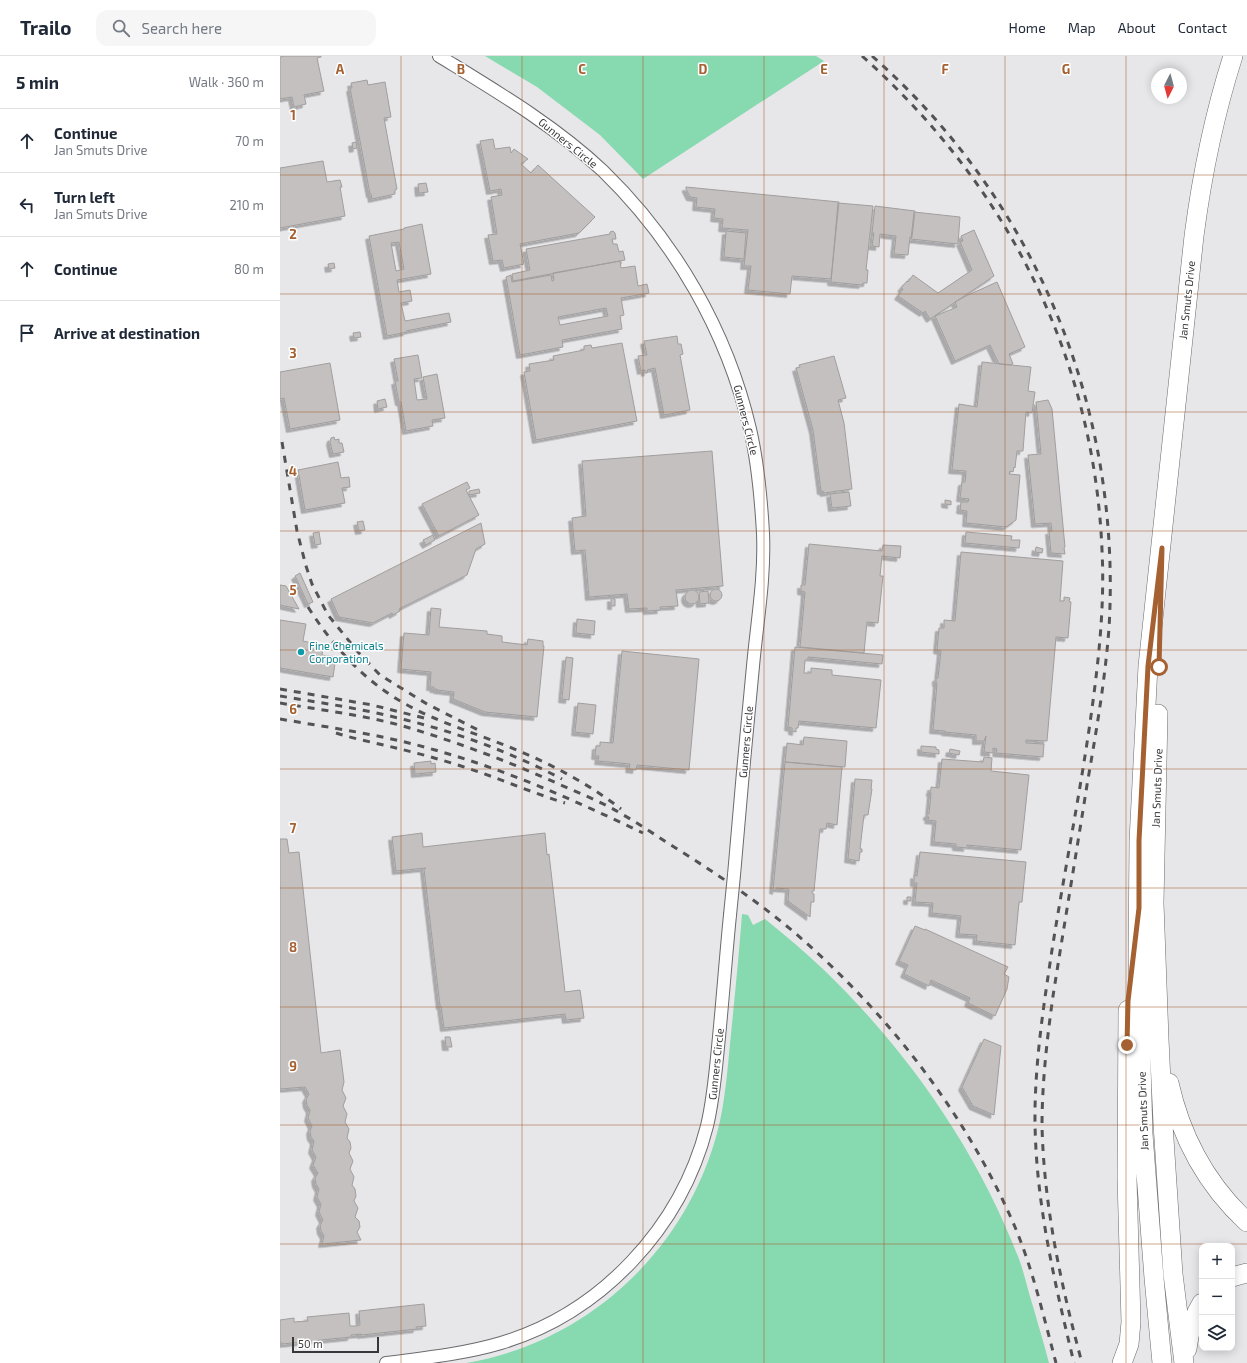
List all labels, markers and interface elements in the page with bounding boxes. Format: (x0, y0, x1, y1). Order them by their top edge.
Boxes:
search box (96, 10, 376, 46)
text: Trailo (20, 16, 72, 39)
icon: search (110, 17, 132, 39)
text: Search here (142, 19, 222, 37)
text: Home (1009, 19, 1046, 36)
text: Map (1068, 19, 1096, 36)
text: About (1118, 19, 1156, 36)
text: Contact (1178, 19, 1227, 36)
text: A (336, 61, 345, 77)
text: B (457, 61, 465, 77)
text: C (578, 61, 586, 77)
text: D (699, 61, 708, 77)
text: E (820, 61, 828, 77)
text: F (941, 61, 949, 77)
text: G (1062, 61, 1070, 77)
north arrow (1151, 68, 1187, 104)
text: 5 min (16, 72, 59, 92)
text: Walk · 360 m (189, 74, 264, 90)
text: 1 (290, 107, 296, 123)
street label: Gunners Circle (536, 115, 601, 170)
text: Continue (54, 124, 117, 142)
icon: ahead (16, 130, 38, 152)
text: 70 m (235, 133, 264, 149)
text: Jan Smuts Drive (54, 142, 147, 158)
text: Turn left (54, 188, 115, 206)
icon: left (16, 194, 38, 216)
text: 210 m (229, 197, 264, 213)
text: Jan Smuts Drive (54, 206, 147, 222)
text: 2 (289, 226, 297, 242)
icon: ahead (16, 258, 38, 280)
text: Continue (54, 260, 117, 278)
street label: Jan Smuts Drive (1176, 260, 1197, 340)
text: 80 m (234, 261, 264, 277)
icon: arrive (16, 322, 38, 344)
text: Arrive at destination (54, 324, 200, 342)
text: 3 (289, 345, 297, 361)
street label: Gunners Circle (731, 383, 762, 457)
text: 4 (289, 463, 297, 479)
text: 5 (289, 582, 297, 598)
place label: Fine Chemicals Corporation (309, 639, 384, 665)
marker: Fine Chemicals Corporation (296, 647, 306, 657)
route start (1150, 658, 1168, 676)
text: 6 (289, 701, 297, 717)
street label: Gunners Circle (736, 705, 755, 778)
street label: Jan Smuts Drive (1149, 748, 1164, 828)
text: 7 (290, 820, 297, 836)
text: 8 (289, 939, 297, 955)
street label: Gunners Circle (705, 1027, 726, 1100)
route end (1118, 1036, 1136, 1054)
text: 9 (289, 1058, 297, 1074)
street label: Jan Smuts Drive (1135, 1071, 1150, 1151)
map controls (1199, 1243, 1235, 1351)
button: + (1199, 1243, 1235, 1279)
button: − (1199, 1279, 1235, 1315)
button: layers (1199, 1315, 1235, 1351)
scale bar (292, 1335, 379, 1354)
text: 50 m (298, 1337, 323, 1350)

